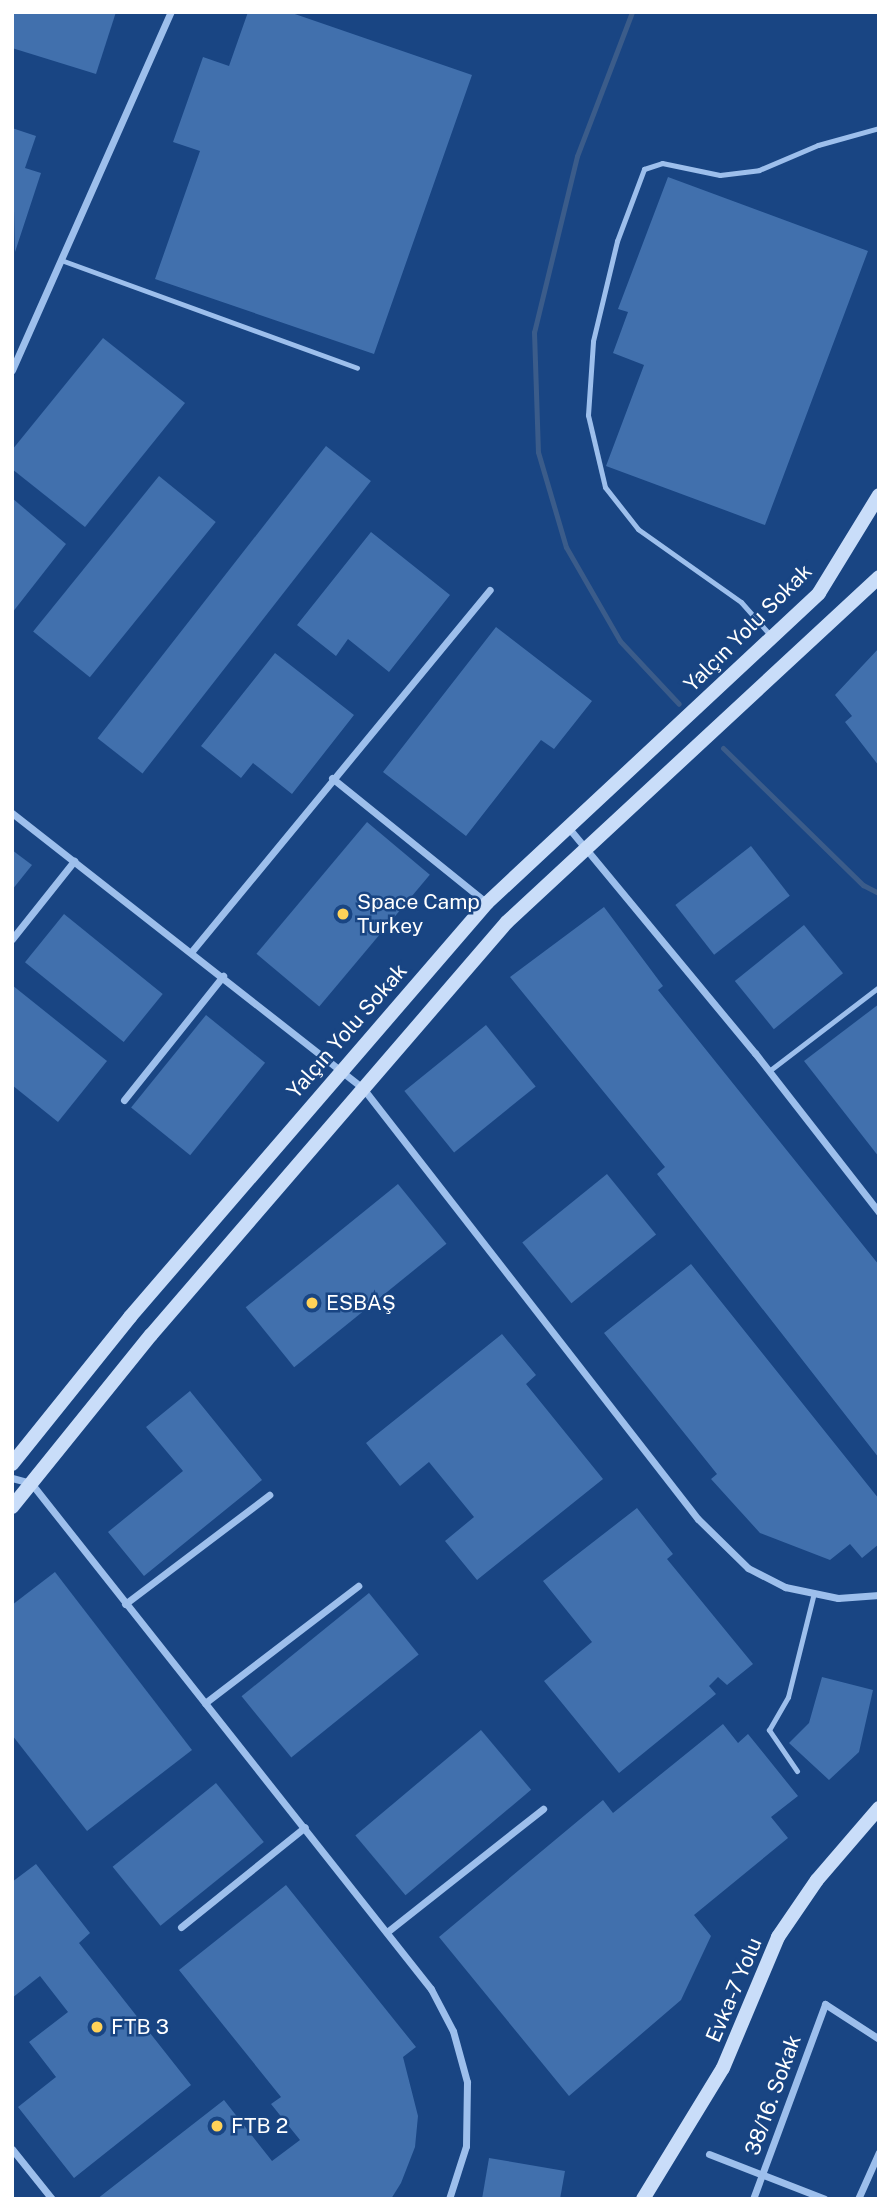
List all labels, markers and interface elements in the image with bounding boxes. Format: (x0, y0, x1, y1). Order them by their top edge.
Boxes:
street label: Yalçın Yolu Sokak (679, 559, 817, 697)
place label: Space Camp Turkey (357, 889, 480, 939)
marker: Space Camp Turkey (335, 906, 351, 922)
street label: Yalçın Yolu Sokak (282, 959, 412, 1103)
place label: ESBAŞ (326, 1290, 396, 1316)
marker: ESBAŞ (304, 1295, 320, 1311)
street label: Evka-7 Yolu (701, 1934, 767, 2046)
place label: FTB 3 (111, 2014, 169, 2040)
marker: FTB 3 (89, 2019, 105, 2035)
street label: 38/16. Sokak (740, 2031, 806, 2159)
place label: FTB 2 (231, 2113, 288, 2139)
marker: FTB 2 (209, 2118, 225, 2134)

